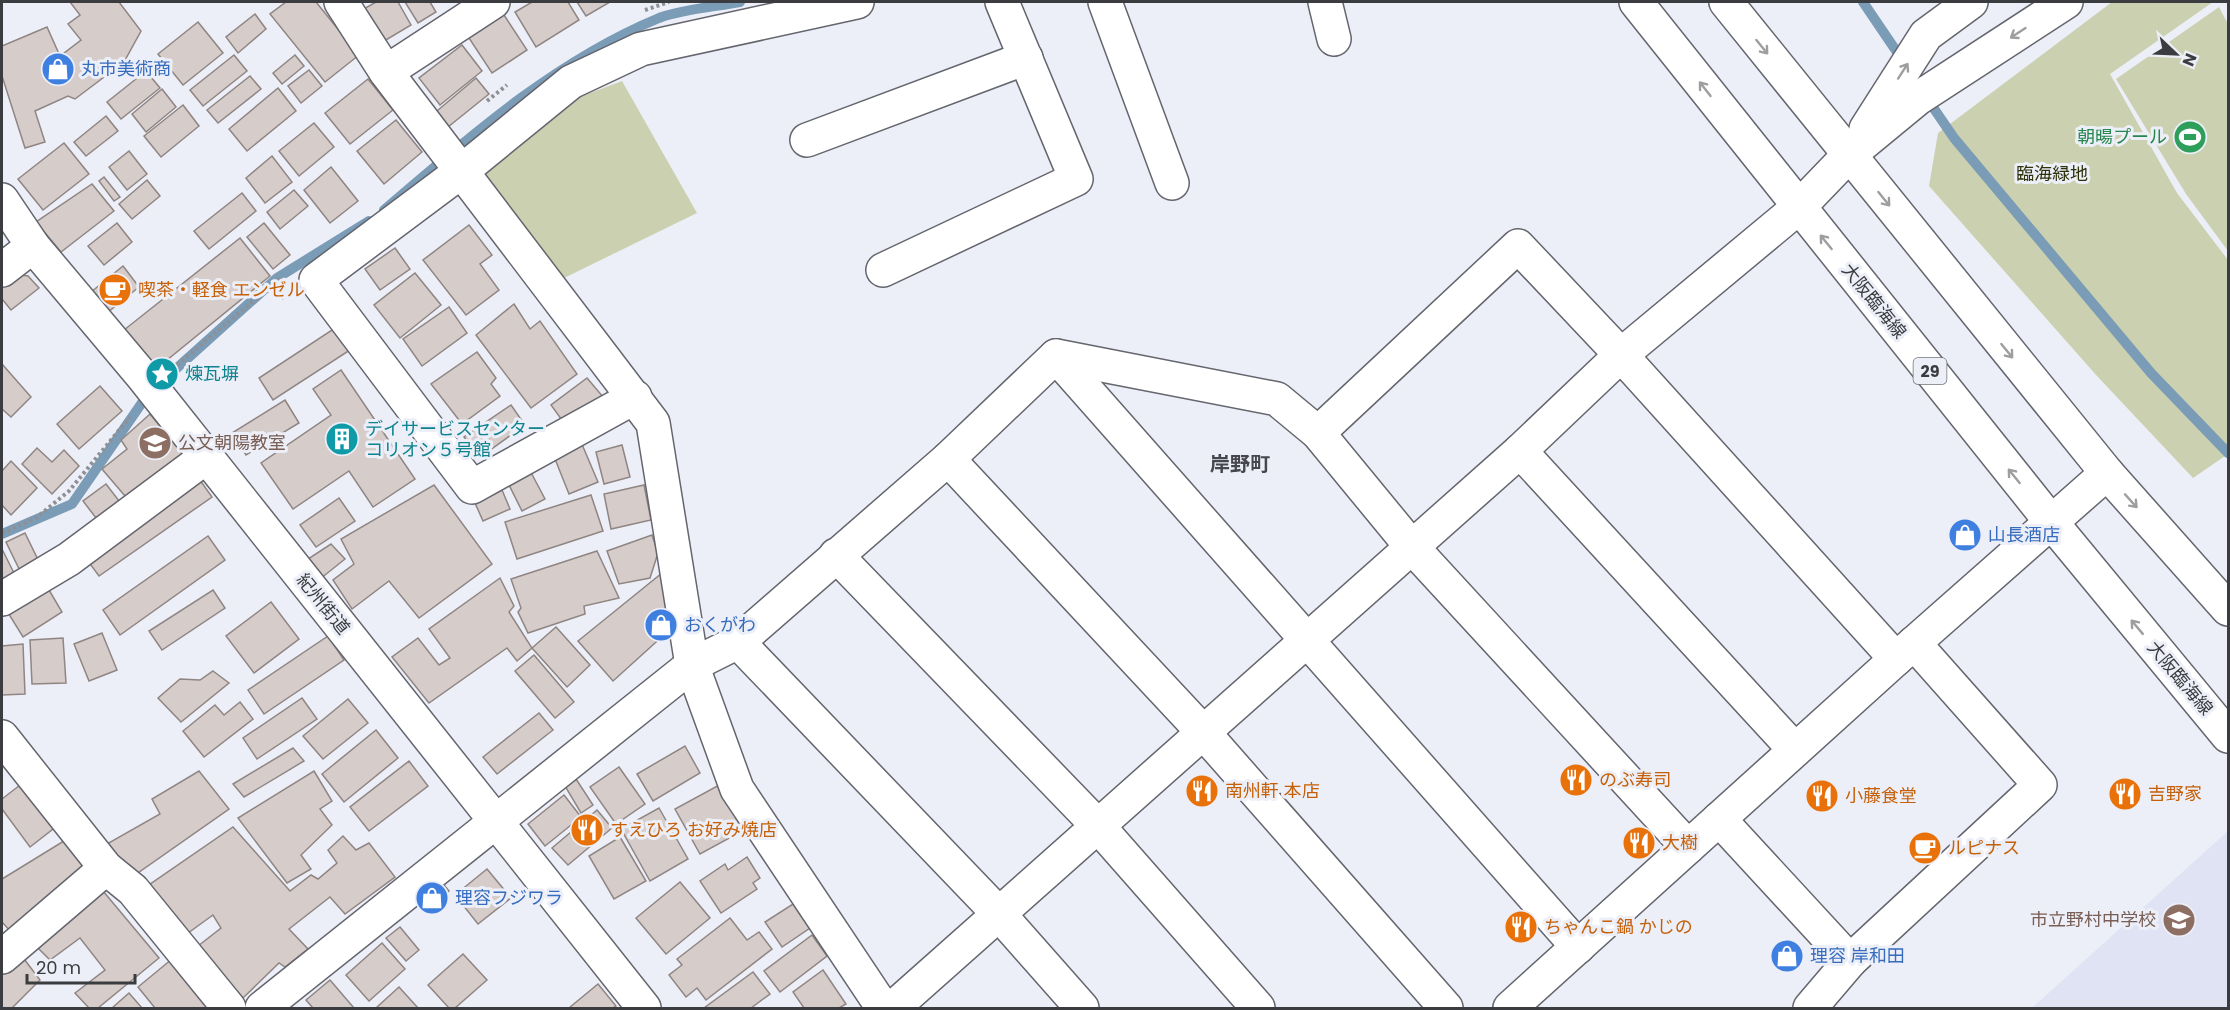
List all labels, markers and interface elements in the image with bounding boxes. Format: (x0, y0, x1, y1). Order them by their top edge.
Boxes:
north arrow (2146, 24, 2206, 84)
one-way arrow (2009, 27, 2026, 40)
one-way arrow (1756, 39, 1769, 55)
text: N (2176, 50, 2202, 70)
shop icon: 丸市美術商 (40, 51, 76, 87)
place label: 丸市美術商 (81, 56, 171, 81)
one-way arrow (1898, 63, 1910, 80)
one-way arrow (1699, 81, 1712, 97)
sports icon: 朝暘プール (2172, 119, 2208, 155)
place label: 朝暘プール (2077, 124, 2167, 149)
park label: 臨海緑地 (2016, 161, 2088, 186)
one-way arrow (1878, 191, 1891, 207)
one-way arrow (1820, 234, 1833, 250)
street label: 大阪臨海線 (1836, 258, 1912, 344)
cafe icon: 喫茶・軽食 エンゼル (97, 272, 133, 308)
place label: 喫茶・軽食 エンゼル (138, 277, 305, 302)
one-way arrow (2001, 342, 2014, 358)
place icon: 煉瓦塀 (144, 356, 180, 392)
road number: 29 (1914, 358, 1946, 384)
place label: 煉瓦塀 (185, 361, 239, 386)
place label: デイサービスセンター コリオン５号館 (365, 416, 545, 462)
building icon: デイサービスセンター コリオン５号館 (324, 421, 360, 457)
school or university icon: 公文朝陽教室 (137, 425, 173, 461)
place label: 公文朝陽教室 (178, 430, 286, 455)
district label: 岸野町 (1210, 450, 1270, 478)
one-way arrow (2007, 468, 2020, 484)
one-way arrow (2124, 493, 2138, 508)
shop icon: 山長酒店 (1947, 517, 1983, 553)
place label: 山長酒店 (1988, 522, 2060, 547)
street label: 紀州街道 (291, 568, 356, 640)
shop icon: おくがわ (643, 607, 679, 643)
place label: おくがわ (684, 612, 756, 637)
one-way arrow (2131, 619, 2144, 635)
street label: 大阪臨海線 (2142, 635, 2219, 720)
restaurant icon: のぶ寿司 (1558, 762, 1594, 798)
place label: のぶ寿司 (1599, 767, 1671, 792)
restaurant icon: 南州軒 本店 (1184, 773, 1220, 809)
restaurant icon: 吉野家 (2107, 776, 2143, 812)
place label: 南州軒 本店 (1225, 778, 1320, 803)
restaurant icon: 小藤食堂 (1804, 778, 1840, 814)
place label: 吉野家 (2148, 781, 2202, 806)
place label: 小藤食堂 (1845, 783, 1917, 808)
restaurant icon: すえひろ お好み焼店 (569, 812, 605, 848)
place label: すえひろ お好み焼店 (610, 817, 777, 842)
restaurant icon: 大樹 (1621, 825, 1657, 861)
place label: 大樹 (1662, 830, 1698, 855)
cafe icon: ルピナス (1907, 830, 1943, 866)
place label: ルピナス (1948, 835, 2020, 860)
shop icon: 理容フジワラ (414, 880, 450, 916)
place label: 理容フジワラ (455, 885, 563, 910)
school or university icon: 市立野村中学校 (2161, 902, 2197, 938)
place label: 市立野村中学校 (2030, 907, 2156, 932)
restaurant icon: ちゃんこ鍋 かじの (1503, 909, 1539, 945)
place label: ちゃんこ鍋 かじの (1544, 914, 1693, 939)
shop icon: 理容 岸和田 (1769, 938, 1805, 974)
place label: 理容 岸和田 (1810, 943, 1905, 968)
scale bar (27, 947, 135, 985)
text: 20 m (36, 955, 81, 980)

